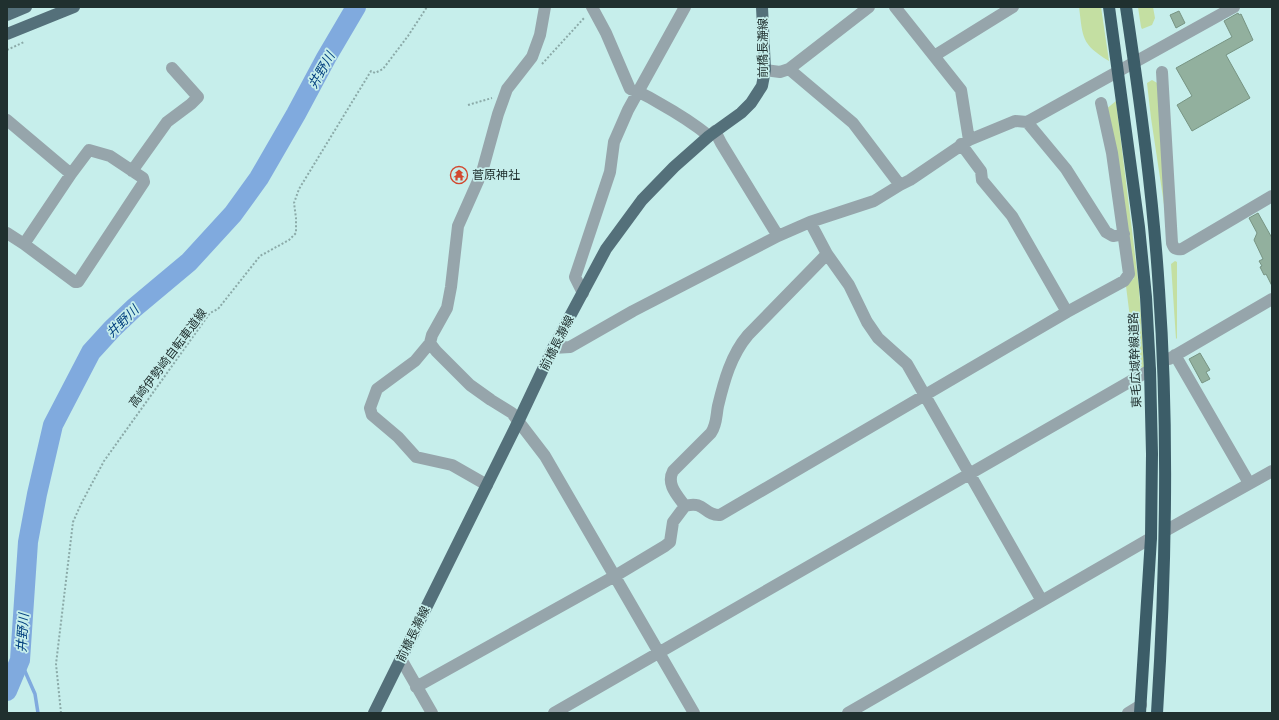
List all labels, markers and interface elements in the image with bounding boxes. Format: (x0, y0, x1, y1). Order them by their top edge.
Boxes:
street label: 前橋長瀞線 (756, 18, 770, 78)
water label: 井野川 (305, 48, 339, 91)
temple icon: 菅原神社 (449, 165, 469, 185)
place label: 菅原神社 (472, 168, 520, 182)
water label: 井野川 (103, 301, 143, 340)
street label: 高崎伊勢崎自転車道線 (126, 306, 210, 410)
street label: 東毛広域幹線道路 (1126, 312, 1144, 408)
street label: 前橋長瀞線 (537, 313, 577, 373)
street label: 前橋長瀞線 (394, 604, 432, 664)
water label: 井野川 (14, 611, 31, 653)

